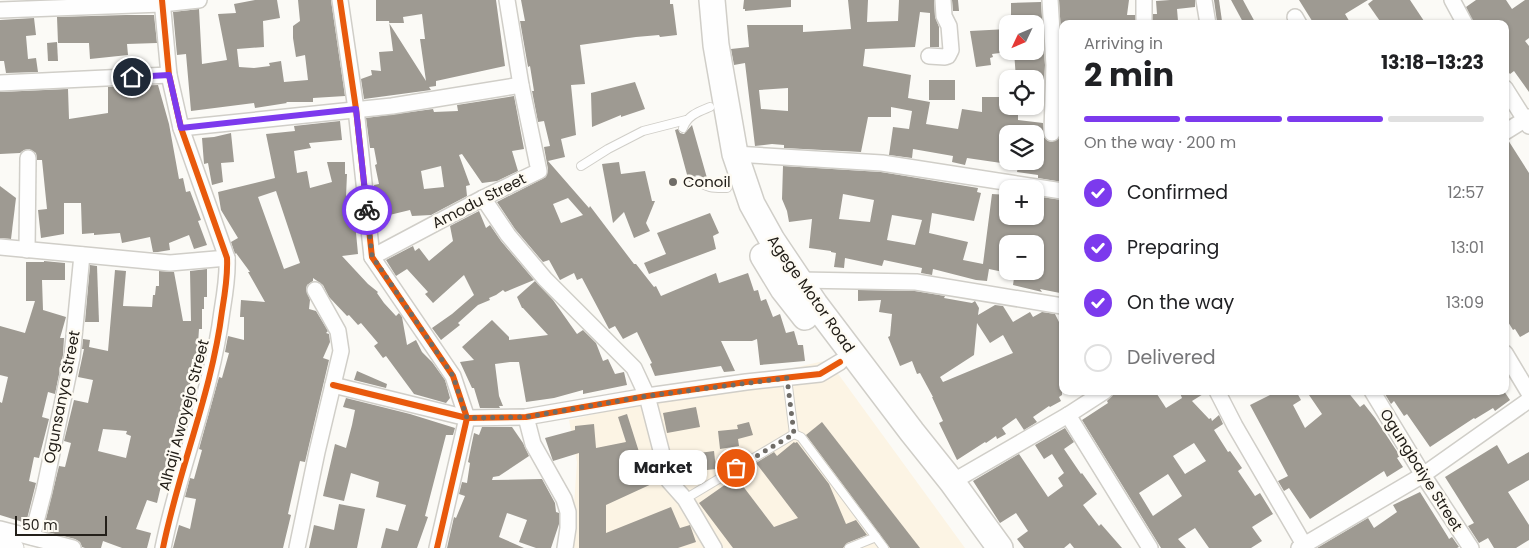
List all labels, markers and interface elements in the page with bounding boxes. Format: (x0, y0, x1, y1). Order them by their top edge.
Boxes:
north arrow (999, 15, 1044, 60)
map controls (999, 15, 1044, 280)
text: Arriving in (1084, 32, 1163, 55)
text: 13:18–13:23 (1381, 49, 1484, 76)
text: 2 min (1084, 52, 1174, 97)
pin (111, 56, 153, 98)
icon: home (118, 63, 146, 91)
button: locate (999, 70, 1044, 115)
button: layers (999, 125, 1044, 170)
text: On the way · 200 m (1084, 131, 1236, 154)
street label: Amodu Street (428, 168, 529, 233)
place label: Conoil (683, 171, 731, 192)
marker: Conoil (667, 176, 679, 188)
icon: check (1084, 179, 1112, 207)
text: Confirmed (1127, 179, 1228, 206)
button: + (999, 180, 1044, 225)
text: 12:57 (1447, 181, 1484, 204)
courier (342, 185, 392, 235)
icon: bike (353, 196, 381, 224)
street label: Agege Motor Road (763, 231, 860, 357)
icon: check (1084, 234, 1112, 262)
text: Preparing (1127, 234, 1219, 261)
button: − (999, 235, 1044, 280)
text: 13:01 (1451, 236, 1484, 259)
icon: check (1084, 289, 1112, 317)
text: On the way (1127, 289, 1234, 316)
text: 13:09 (1446, 291, 1484, 314)
street label: Ogunsanya Street (38, 329, 85, 465)
street label: Alhaji Awoyejo Street (153, 337, 214, 493)
text: Delivered (1127, 344, 1216, 371)
street label: Ogungbaiye Street (1375, 404, 1468, 535)
pin (715, 447, 757, 489)
callout: Market (618, 450, 706, 486)
icon: bag (722, 454, 750, 482)
text: Market (634, 456, 692, 479)
scale bar (15, 513, 108, 536)
text: 50 m (22, 515, 58, 535)

